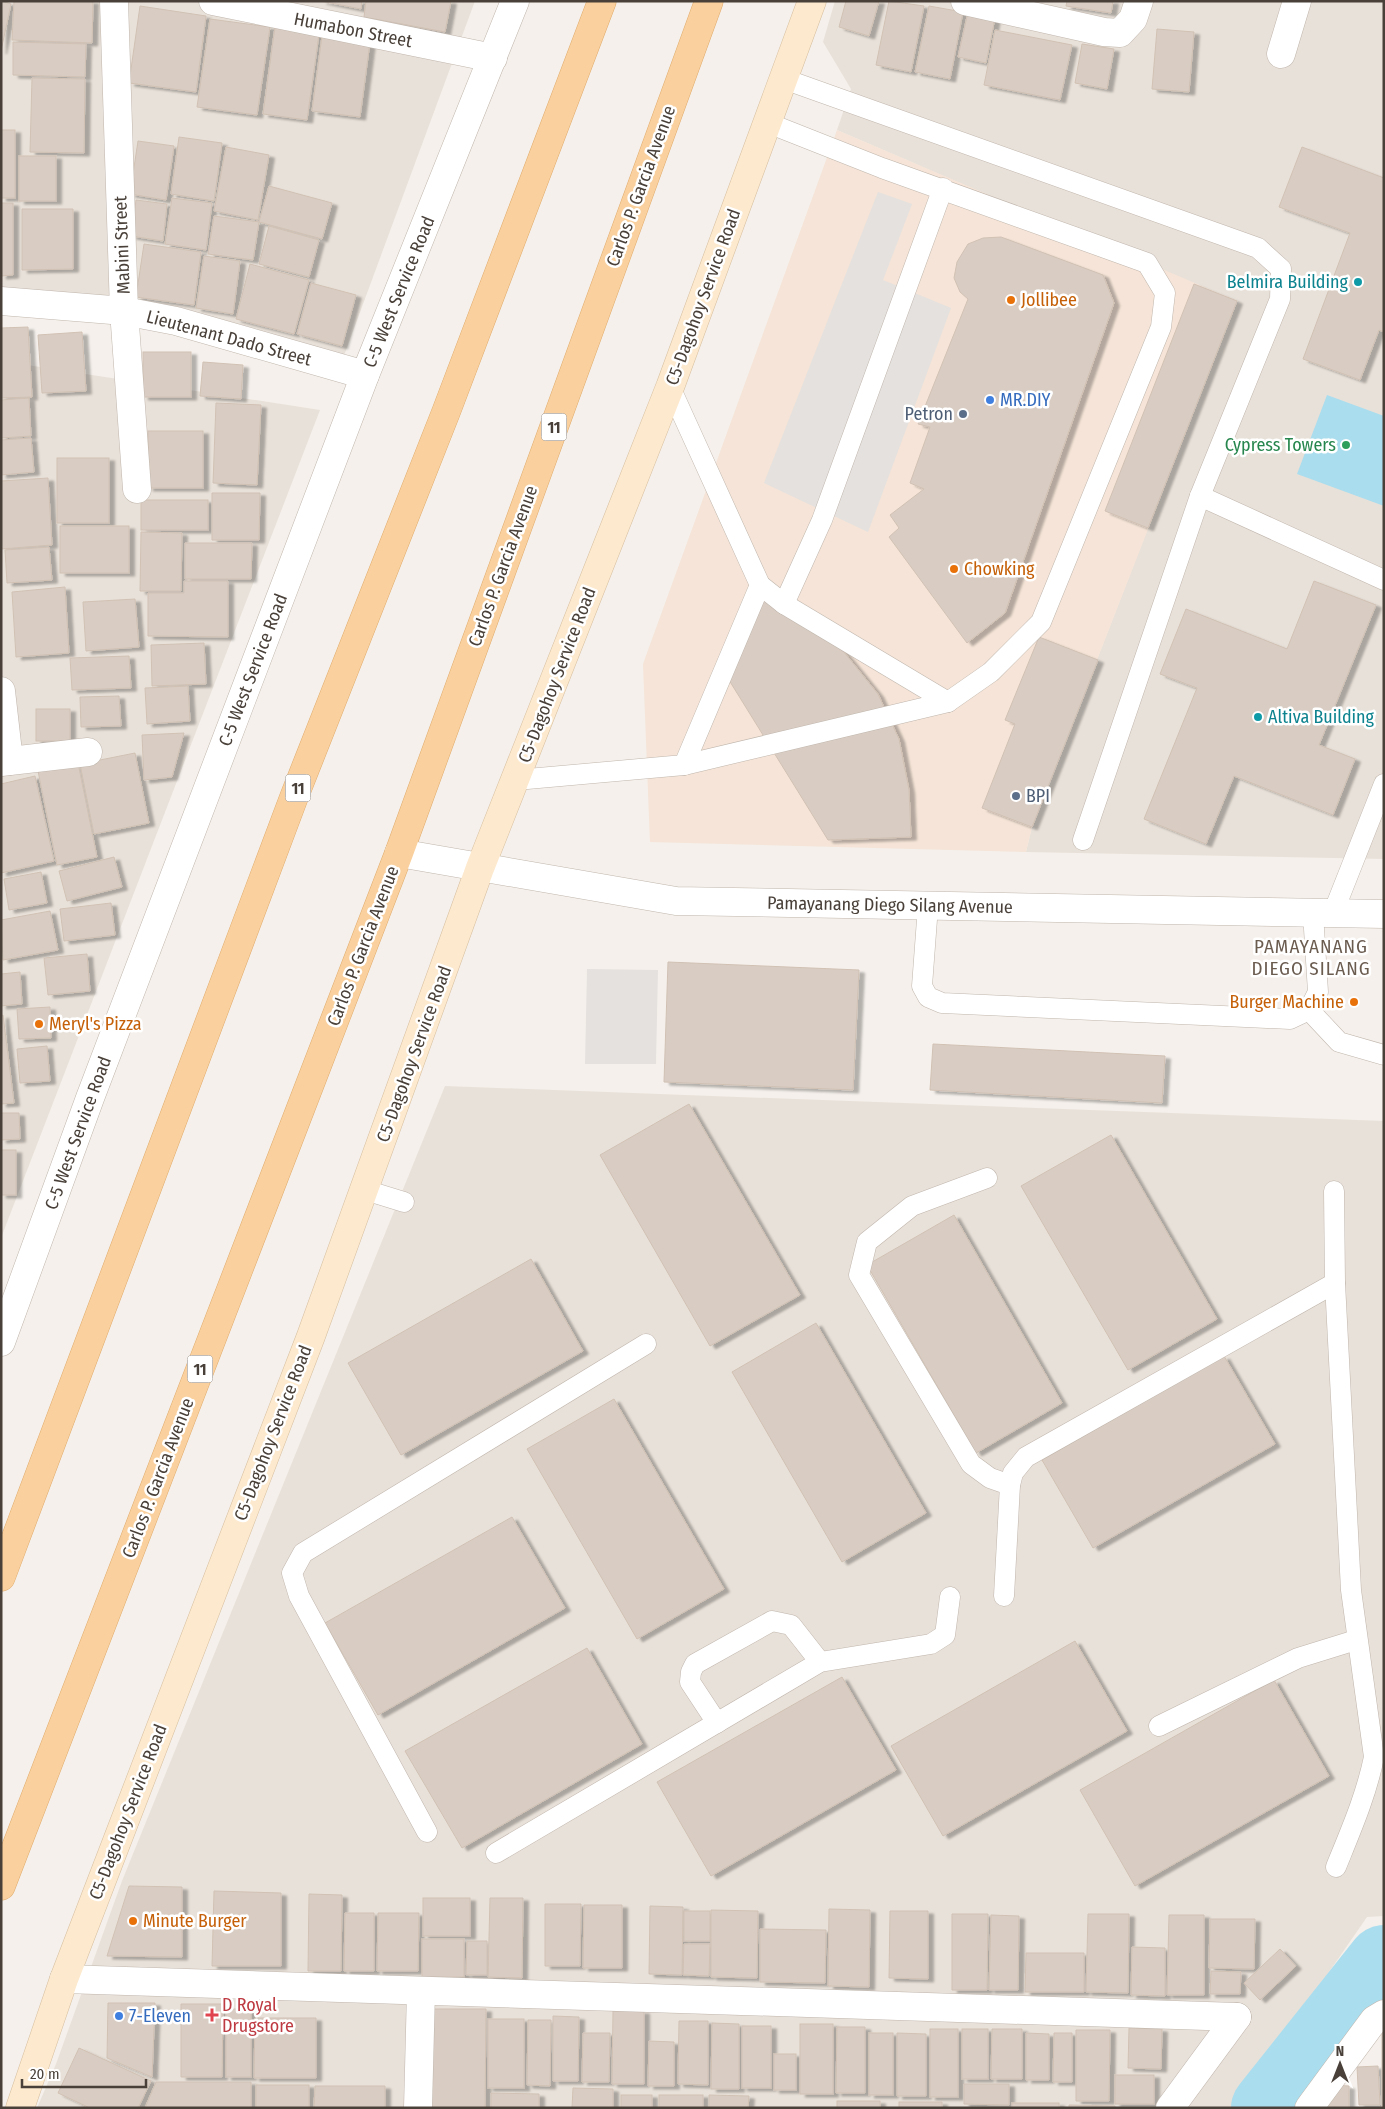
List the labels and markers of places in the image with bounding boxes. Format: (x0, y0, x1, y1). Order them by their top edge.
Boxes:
place label: Belmira Building (1227, 271, 1349, 293)
marker: Belmira Building (1352, 276, 1364, 288)
place label: Jollibee (1021, 289, 1077, 311)
marker: Jollibee (1005, 294, 1017, 306)
place label: MR.DIY (1000, 389, 1051, 411)
marker: MR.DIY (984, 394, 996, 406)
place label: Petron (905, 403, 953, 425)
marker: Petron (957, 408, 969, 420)
place label: Cypress Towers (1225, 434, 1336, 456)
marker: Cypress Towers (1340, 439, 1352, 451)
place label: Chowking (964, 558, 1035, 580)
marker: Chowking (948, 563, 960, 575)
place label: Altiva Building (1268, 706, 1375, 728)
marker: Altiva Building (1252, 711, 1264, 723)
place label: BPI (1026, 785, 1050, 807)
marker: BPI (1010, 790, 1022, 802)
place label: Burger Machine (1229, 991, 1344, 1013)
marker: Burger Machine (1348, 996, 1360, 1008)
place label: Meryl's Pizza (49, 1013, 142, 1035)
marker: Meryl's Pizza (33, 1018, 45, 1030)
place label: Minute Burger (143, 1910, 247, 1932)
marker: Minute Burger (127, 1915, 139, 1927)
place label: D Royal Drugstore (222, 1994, 294, 2037)
place label: 7-Eleven (129, 2005, 191, 2027)
marker: D Royal Drugstore (206, 2009, 218, 2021)
marker: 7-Eleven (113, 2010, 125, 2022)

